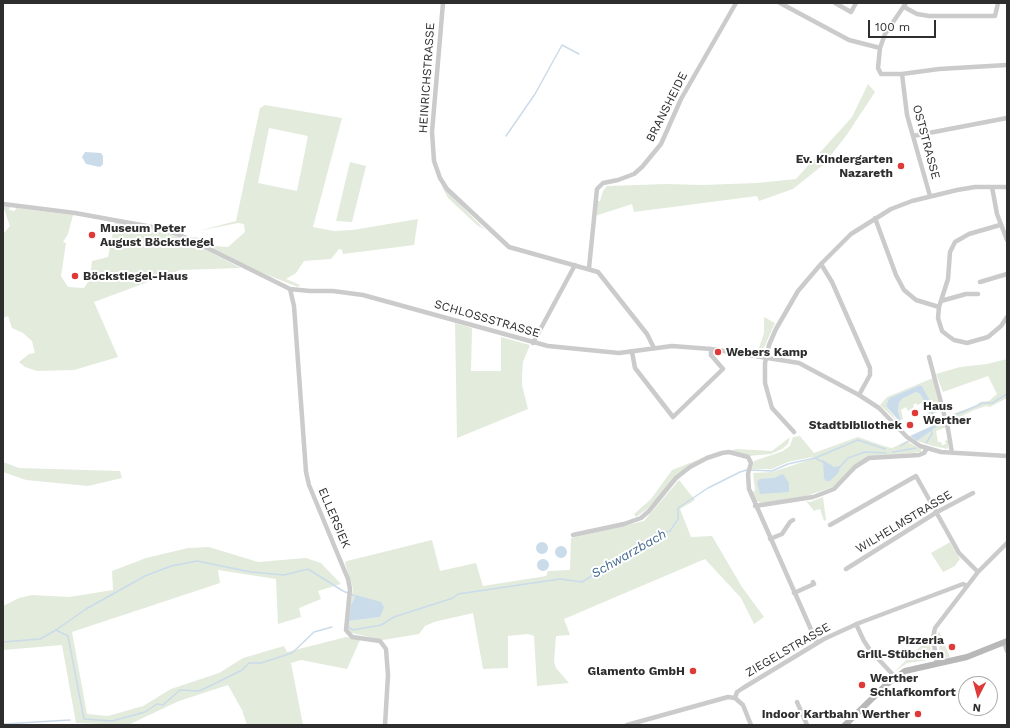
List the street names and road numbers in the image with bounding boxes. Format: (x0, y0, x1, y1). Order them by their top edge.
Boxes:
street label: HEINRICHSTRASSE (416, 22, 438, 134)
street label: BRANSHEIDE (643, 70, 691, 144)
street label: OSTSTRASSE (909, 103, 943, 181)
street label: SCHLOSSSTRASSE (432, 297, 542, 341)
street label: ELLERSIEK (315, 486, 353, 550)
street label: WILHELMSTRASSE (853, 488, 955, 556)
street label: ZIEGELSTRASSE (743, 620, 833, 680)

